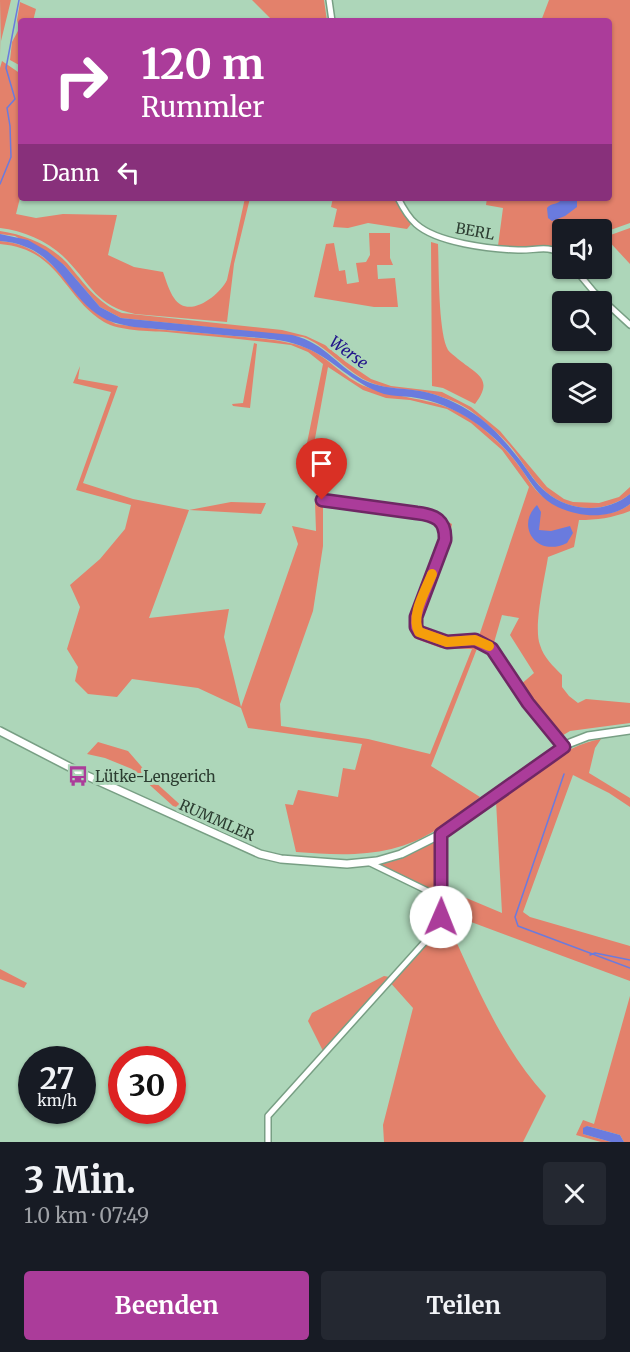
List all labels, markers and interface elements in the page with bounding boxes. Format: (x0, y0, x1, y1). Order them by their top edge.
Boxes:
text: 120 m (141, 38, 264, 90)
icon: right (42, 42, 120, 120)
text: Rummler (141, 90, 264, 124)
icon: left (112, 156, 145, 189)
text: Dann (42, 159, 100, 187)
street label: BERL (454, 218, 497, 244)
map controls (552, 219, 612, 423)
button: sound (552, 219, 612, 279)
button: search (552, 291, 612, 351)
water label: Werse (326, 331, 372, 373)
button: layers (552, 363, 612, 423)
pin (296, 438, 347, 500)
icon: arrive (305, 447, 338, 480)
bus stop icon: Lütke-Lengerich (66, 764, 90, 788)
place label: Lütke-Lengerich (95, 767, 216, 786)
street label: RUMMLER (176, 795, 258, 845)
position arrow (409, 885, 473, 949)
speed limit sign: 30 (108, 1046, 186, 1124)
text: 27 (40, 1059, 74, 1097)
text: km/h (37, 1091, 77, 1110)
text: 3 Min. (24, 1158, 136, 1203)
button: close (543, 1162, 606, 1225)
text: 1.0 km · 07:49 (24, 1203, 149, 1228)
button: Beenden (24, 1271, 309, 1340)
button: Teilen (321, 1271, 606, 1340)

